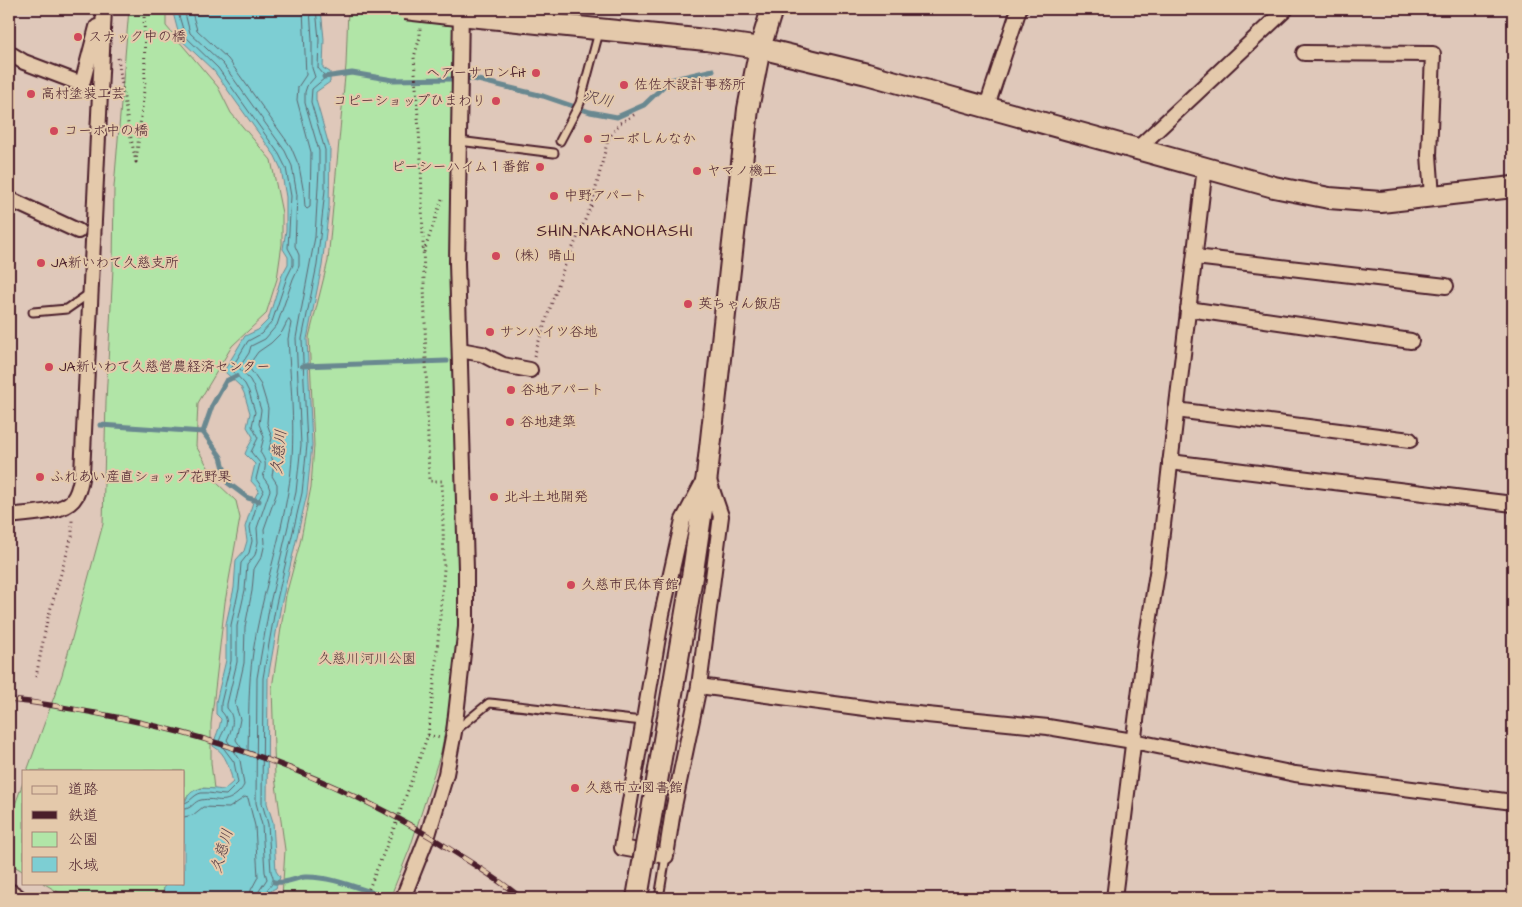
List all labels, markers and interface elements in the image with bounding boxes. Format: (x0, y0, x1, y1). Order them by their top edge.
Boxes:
place label: スナック中の橋 (88, 27, 186, 47)
marker: スナック中の橋 (72, 31, 84, 43)
place label: ヘアーサロンfit (426, 63, 526, 83)
marker: ヘアーサロンfit (530, 67, 542, 79)
place label: 佐佐木設計事務所 (634, 75, 746, 95)
marker: 佐佐木設計事務所 (618, 79, 630, 91)
place label: 高村塗装工芸 (41, 84, 125, 104)
water label: 沢川 (581, 85, 615, 113)
marker: 高村塗装工芸 (25, 88, 37, 100)
place label: コピーショップひまわり (333, 91, 486, 111)
marker: コピーショップひまわり (490, 95, 502, 107)
place label: コーポ中の橋 (64, 121, 148, 141)
marker: コーポ中の橋 (48, 125, 60, 137)
place label: コーポしんなか (598, 129, 696, 149)
marker: コーポしんなか (582, 133, 594, 145)
place label: ピーシーハイム１番館 (391, 157, 530, 177)
marker: ピーシーハイム１番館 (534, 161, 546, 173)
place label: ヤマノ機工 (707, 161, 777, 181)
marker: ヤマノ機工 (691, 165, 703, 177)
place label: 中野アパート (564, 186, 647, 206)
marker: 中野アパート (548, 190, 560, 202)
district label: SHIN-NAKANOHASHI (537, 220, 693, 242)
place label: （株）晴山 (506, 246, 576, 266)
marker: （株）晴山 (490, 250, 502, 262)
place label: JA新いわて久慈支所 (51, 253, 179, 273)
marker: JA新いわて久慈支所 (35, 257, 47, 269)
place label: 英ちゃん飯店 (698, 294, 782, 314)
marker: 英ちゃん飯店 (682, 298, 694, 310)
place label: サンハイツ谷地 (500, 322, 597, 342)
marker: サンハイツ谷地 (484, 326, 496, 338)
place label: JA新いわて久慈営農経済センター (59, 357, 270, 377)
marker: JA新いわて久慈営農経済センター (43, 361, 55, 373)
place label: 谷地アパート (521, 380, 604, 400)
marker: 谷地アパート (505, 384, 517, 396)
place label: 谷地建築 (520, 412, 576, 432)
marker: 谷地建築 (504, 416, 516, 428)
water label: 久慈川 (266, 429, 292, 475)
place label: ふれあい産直ショップ花野果 (50, 467, 231, 487)
marker: ふれあい産直ショップ花野果 (34, 471, 46, 483)
place label: 北斗土地開発 (504, 487, 588, 507)
marker: 北斗土地開発 (488, 491, 500, 503)
place label: 久慈市民体育館 (581, 575, 679, 595)
marker: 久慈市民体育館 (565, 579, 577, 591)
park label: 久慈川河川公園 (318, 649, 416, 669)
legend (22, 770, 185, 884)
place label: 久慈市立図書館 (585, 778, 683, 798)
text: 道路 (68, 779, 98, 800)
marker: 久慈市立図書館 (569, 782, 581, 794)
text: 鉄道 (68, 805, 98, 826)
water label: 久慈川 (206, 826, 238, 876)
text: 公園 (68, 829, 98, 850)
text: 水域 (68, 855, 98, 876)

